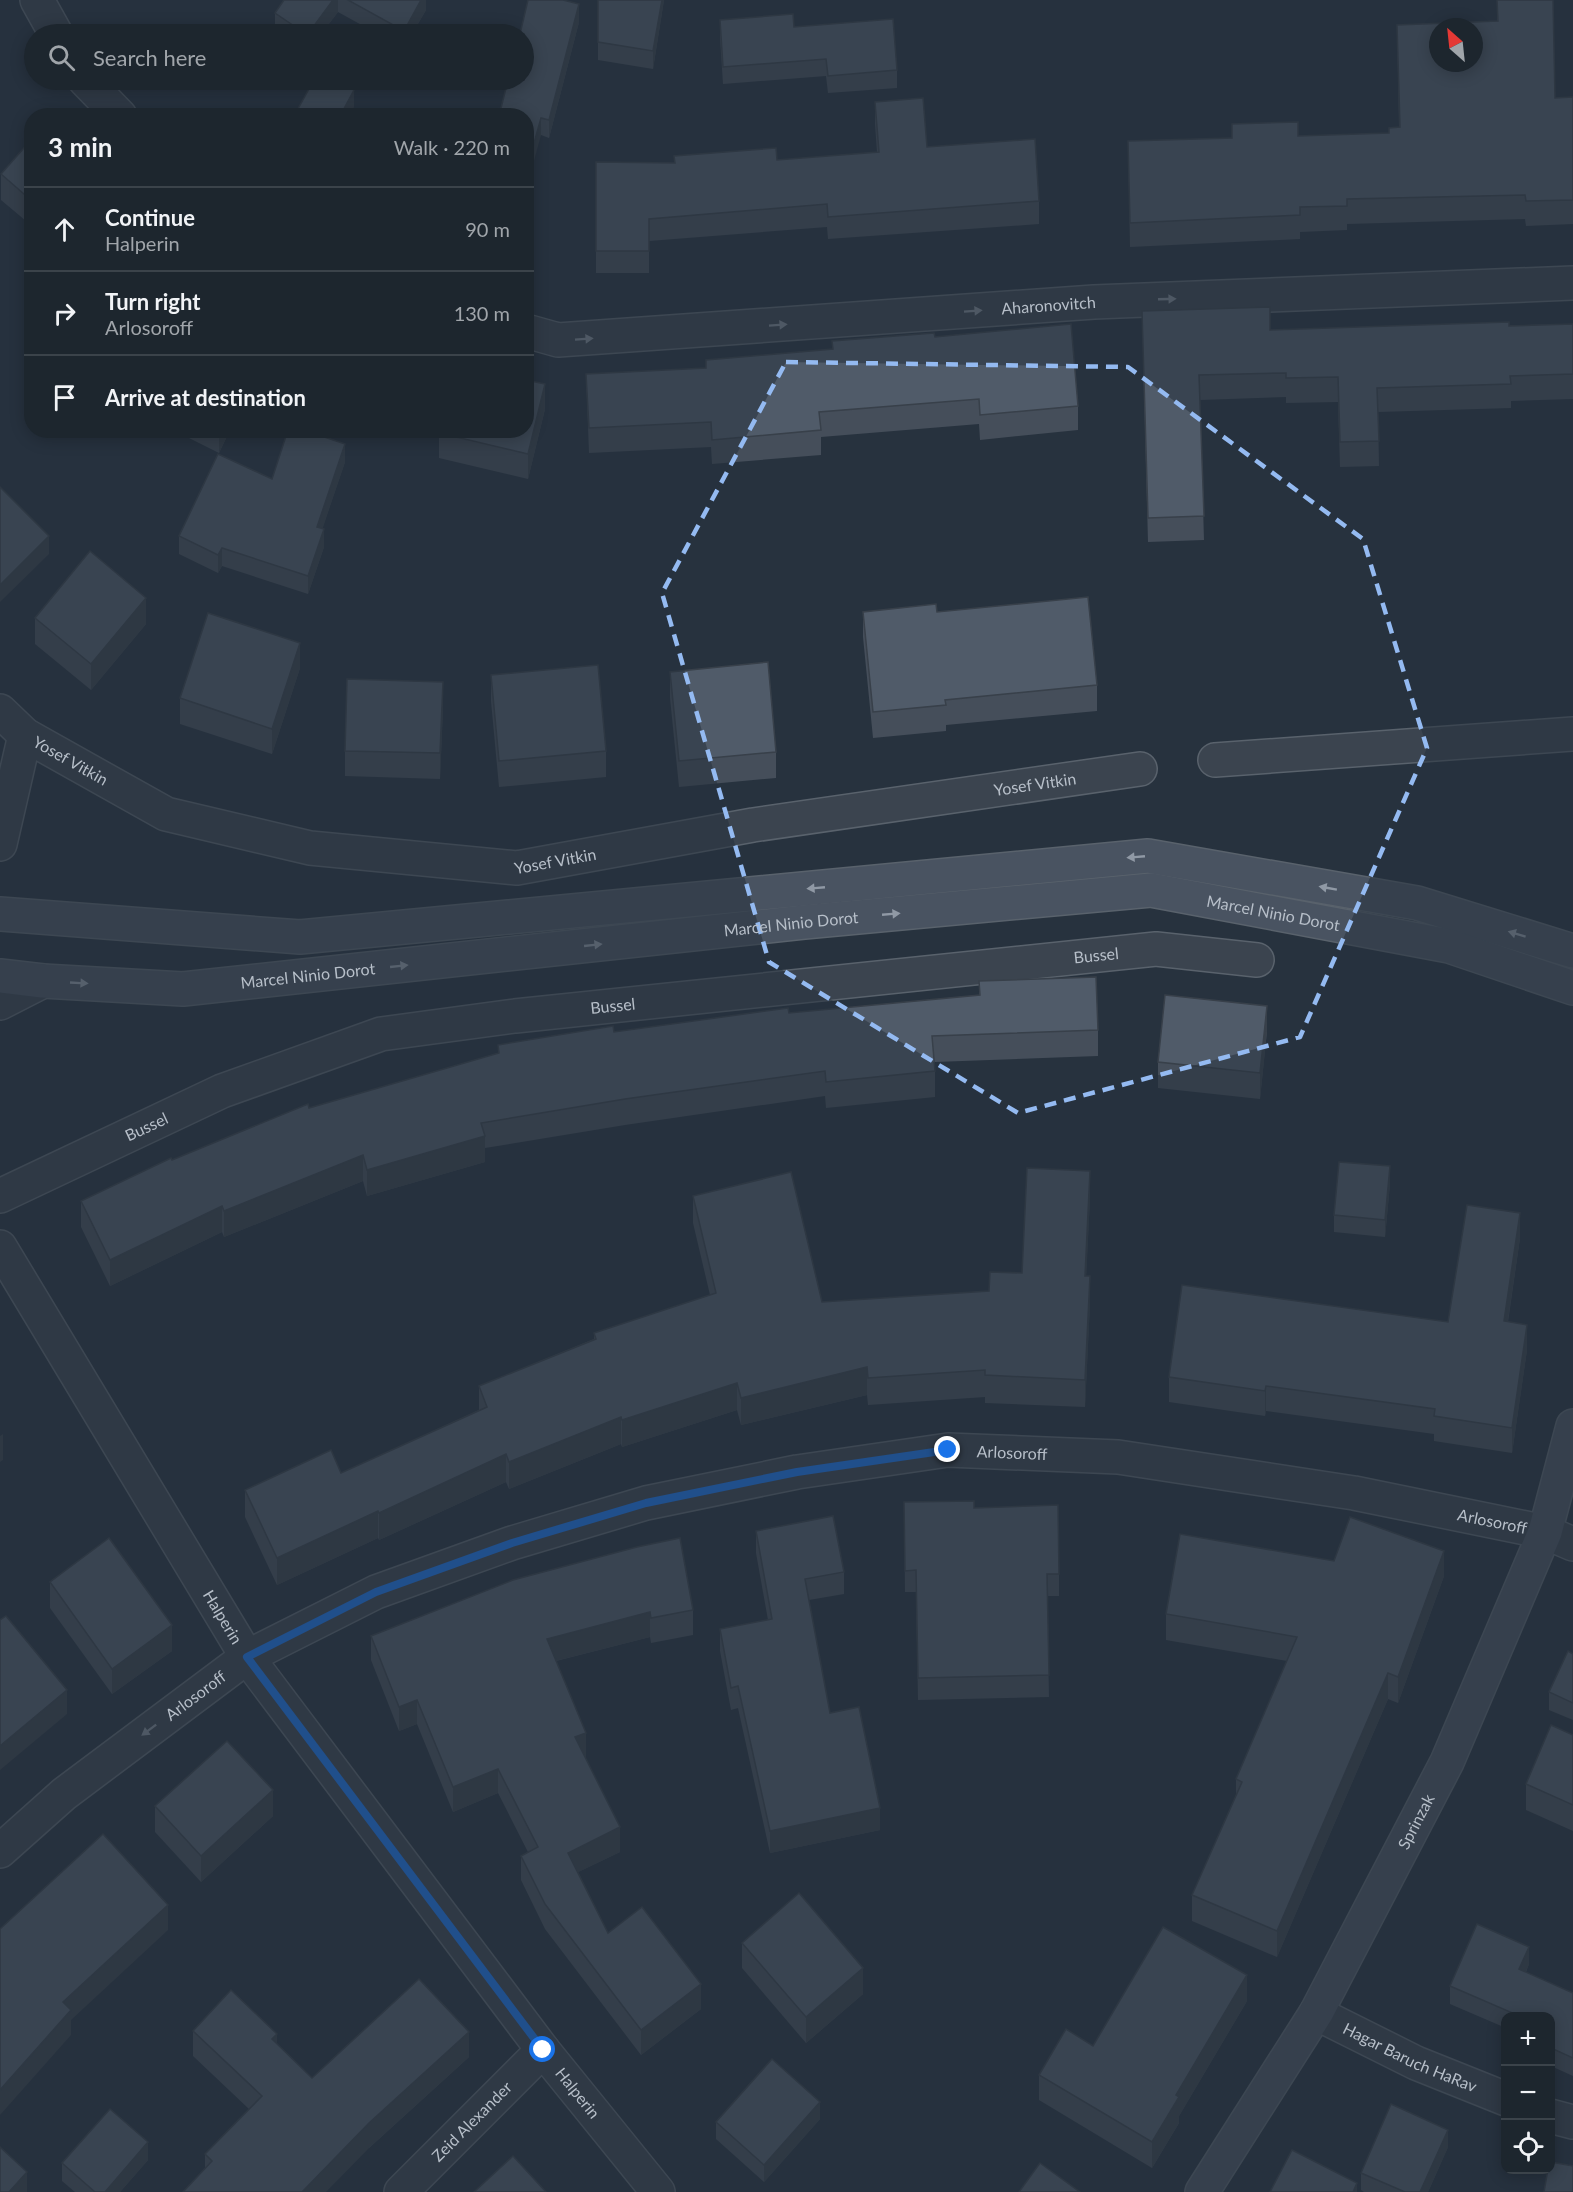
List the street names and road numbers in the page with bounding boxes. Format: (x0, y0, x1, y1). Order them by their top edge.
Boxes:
street label: Aharonovitch (1001, 292, 1096, 318)
street label: Yosef Vitkin (30, 732, 112, 789)
street label: Yosef Vitkin (993, 768, 1077, 799)
street label: Yosef Vitkin (513, 844, 598, 877)
street label: Marcel Ninio Dorot (1205, 891, 1342, 934)
street label: Marcel Ninio Dorot (723, 907, 859, 940)
street label: Bussel (1073, 943, 1120, 967)
street label: Marcel Ninio Dorot (239, 958, 376, 992)
street label: Bussel (589, 993, 636, 1017)
street label: Bussel (122, 1108, 171, 1145)
street label: Arlosoroff (976, 1441, 1048, 1463)
street label: Arlosoroff (1456, 1504, 1529, 1537)
street label: Halperin (200, 1586, 247, 1647)
street label: Arlosoroff (161, 1666, 229, 1724)
street label: Sprinzak (1393, 1790, 1438, 1852)
street label: Hagar Baruch HaRav (1340, 2018, 1481, 2096)
street label: Halperin (552, 2064, 604, 2122)
street label: Zeid Alexander (427, 2077, 515, 2165)

